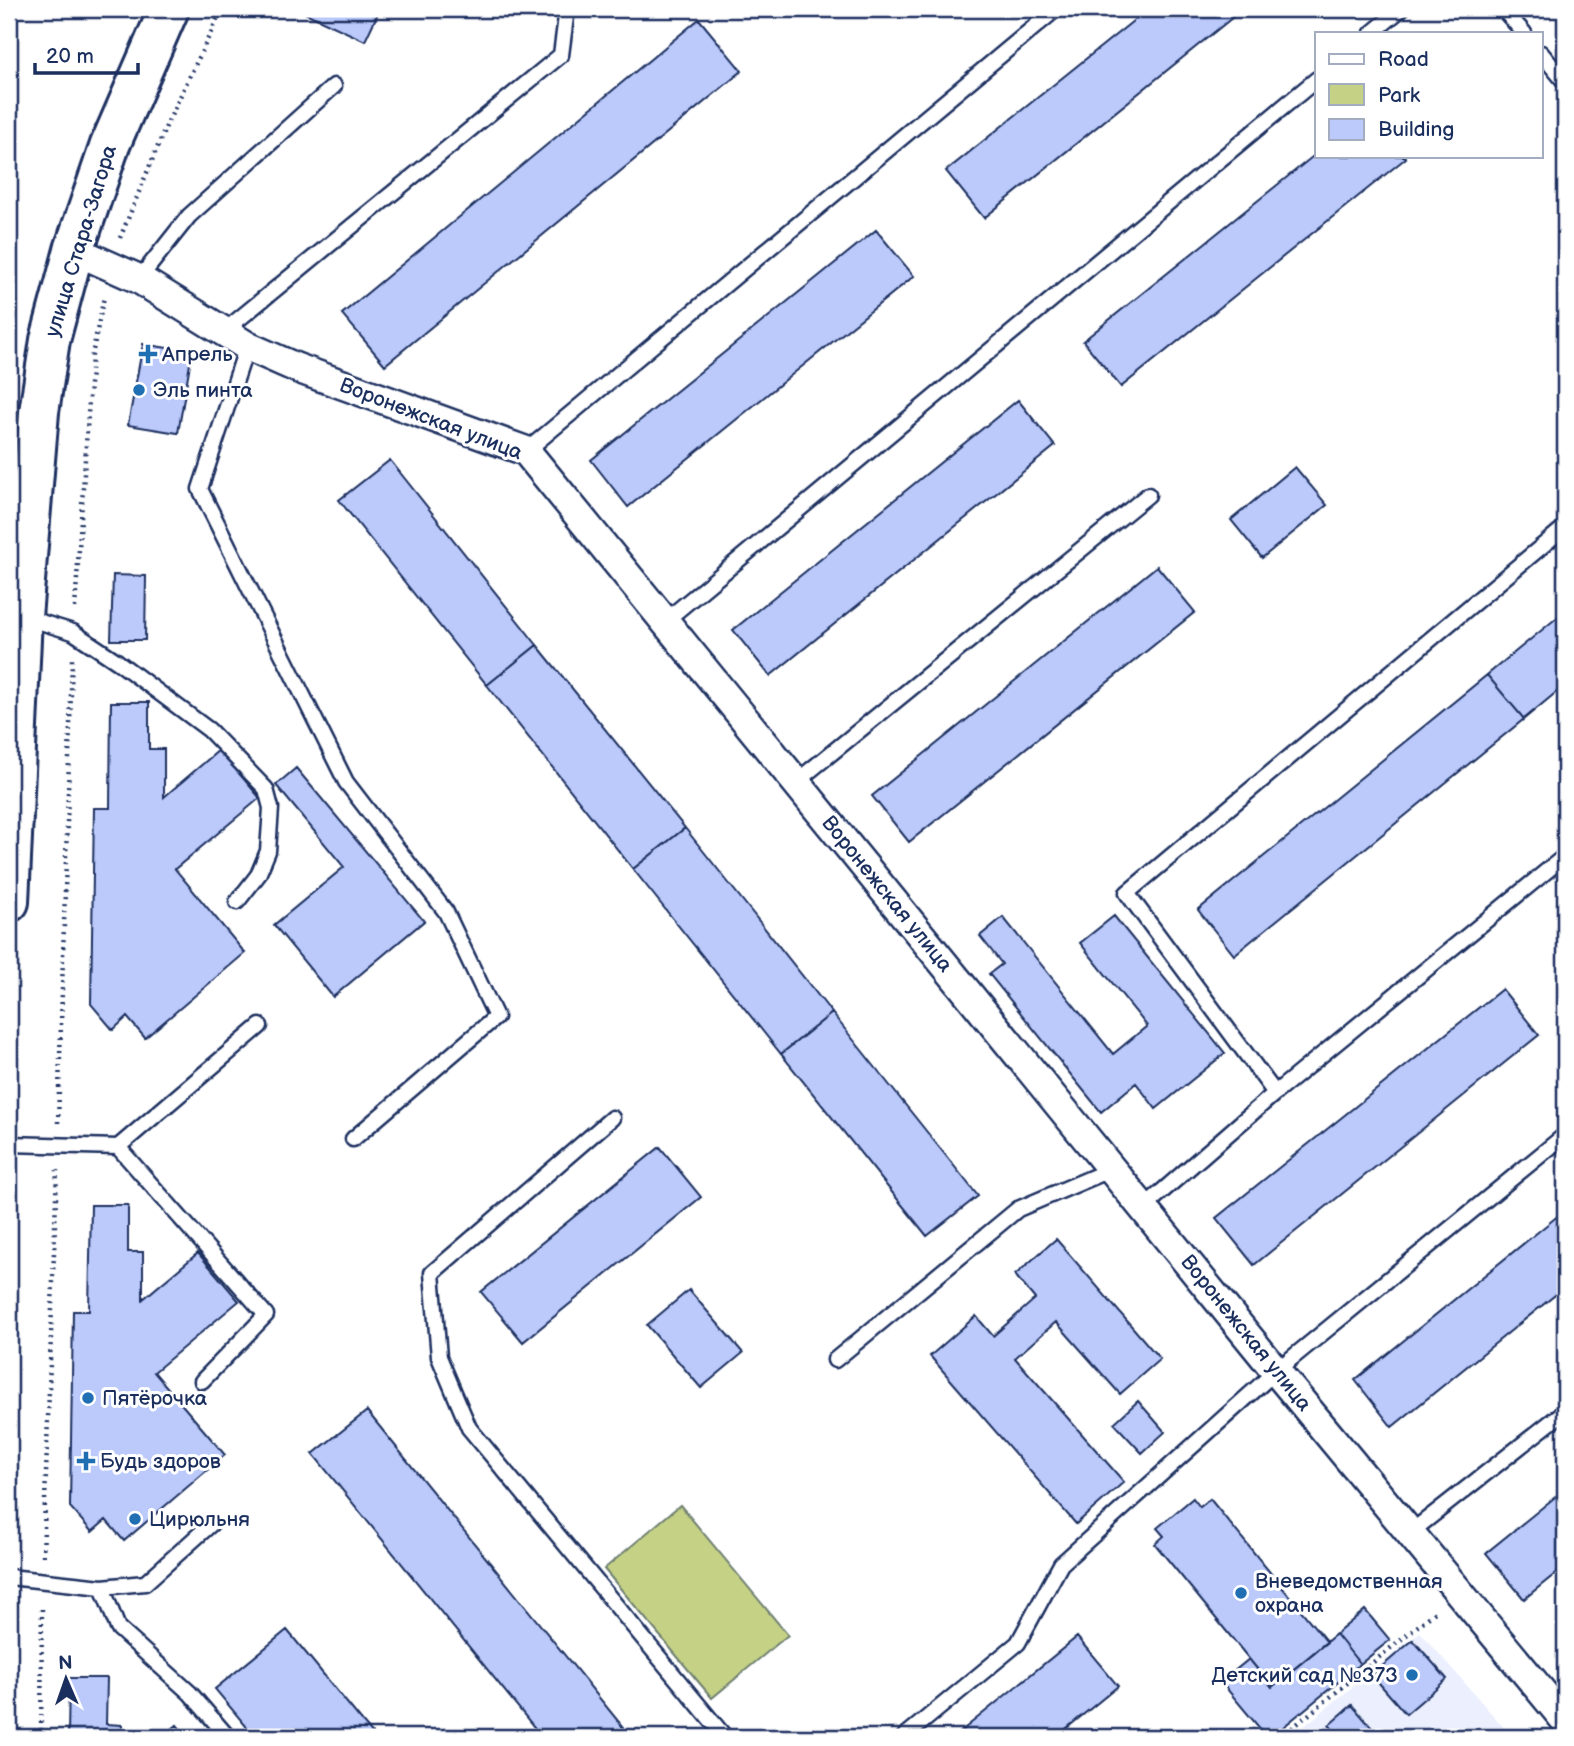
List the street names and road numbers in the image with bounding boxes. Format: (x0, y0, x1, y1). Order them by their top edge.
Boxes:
street label: улица Стара-Загора (40, 141, 122, 340)
street label: Воронежская улица (336, 373, 527, 466)
street label: Воронежская улица (816, 811, 958, 978)
street label: Воронежская улица (1175, 1250, 1317, 1417)

